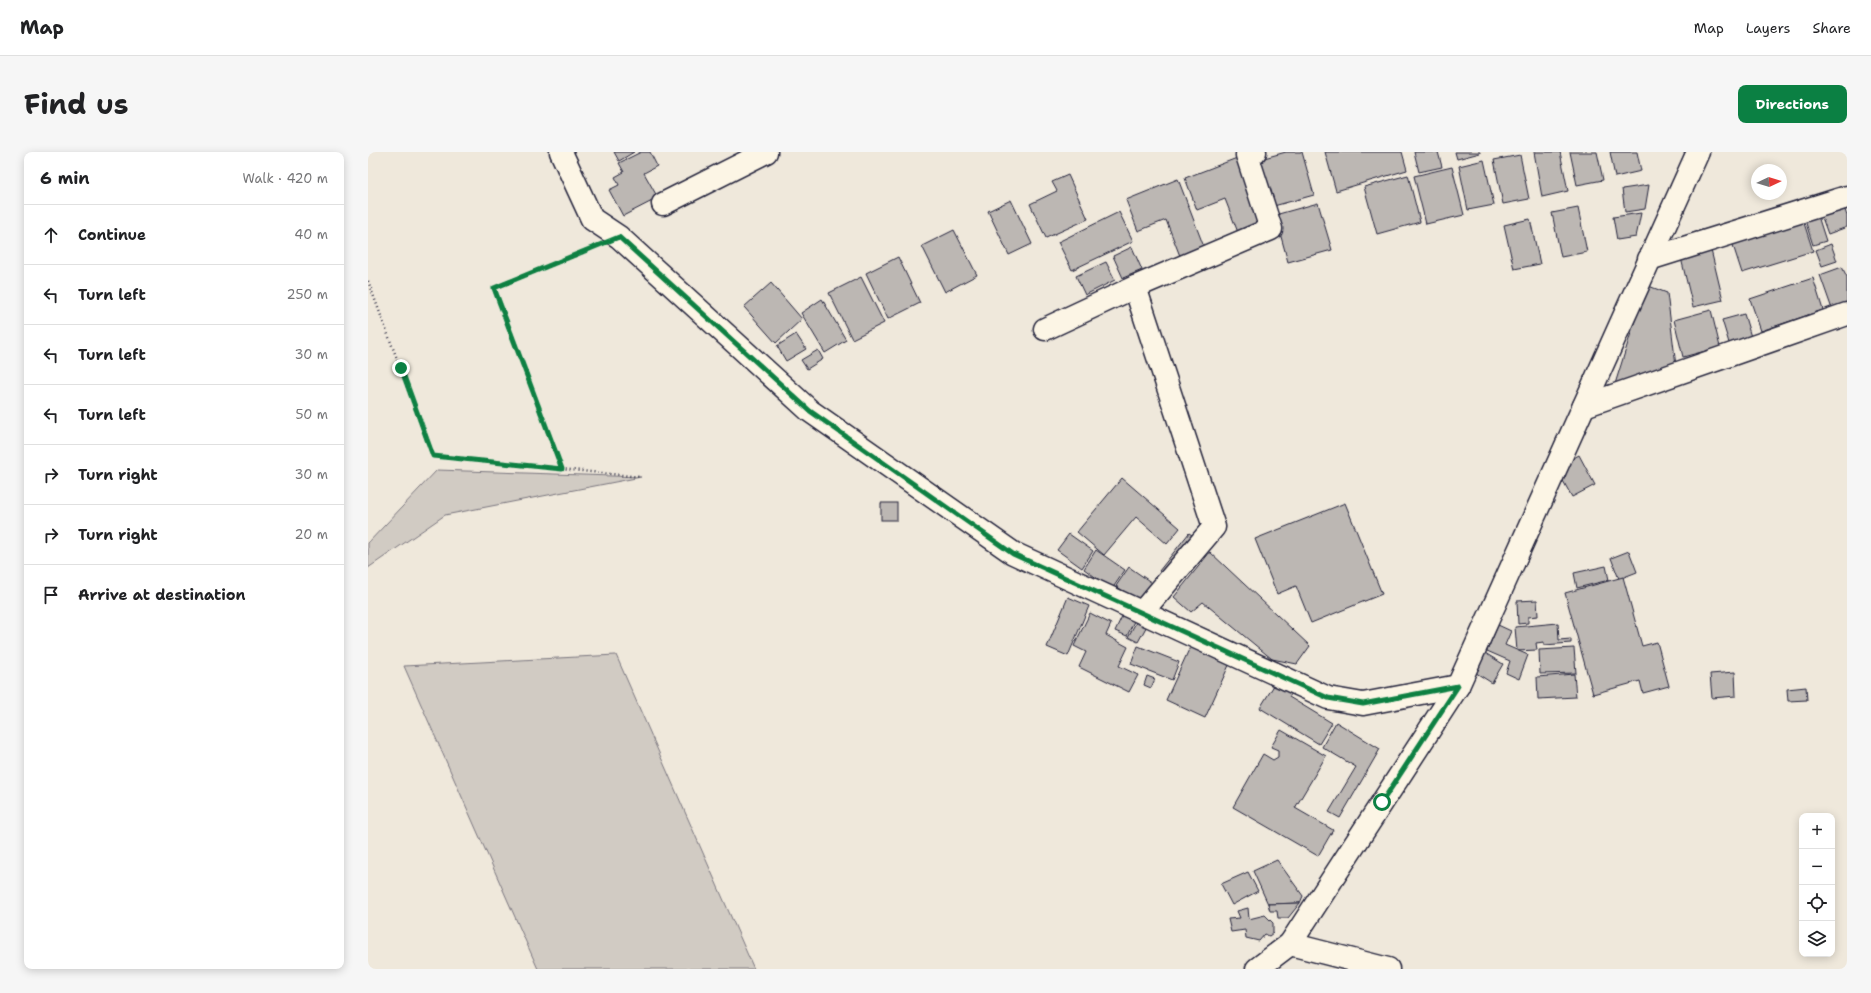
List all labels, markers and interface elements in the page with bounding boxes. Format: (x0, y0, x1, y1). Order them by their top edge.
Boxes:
text: Map (20, 15, 64, 40)
text: Map (1694, 19, 1724, 37)
text: Layers (1746, 19, 1790, 37)
text: Share (1812, 19, 1851, 37)
text: Find us (24, 85, 129, 123)
button: Directions (1738, 85, 1847, 123)
north arrow (1751, 164, 1787, 200)
text: 6 min (40, 167, 90, 189)
text: Walk · 420 m (242, 170, 328, 187)
icon: ahead (40, 224, 62, 246)
text: Continue (78, 225, 146, 245)
text: 40 m (294, 226, 328, 243)
icon: left (40, 284, 62, 306)
text: Turn left (78, 285, 146, 305)
text: 250 m (287, 286, 328, 303)
icon: left (40, 344, 62, 366)
text: Turn left (78, 345, 146, 365)
text: 30 m (294, 346, 328, 363)
route end (392, 359, 410, 377)
icon: left (40, 404, 62, 426)
text: Turn left (78, 405, 146, 425)
text: 50 m (295, 406, 328, 423)
icon: right (40, 464, 62, 486)
text: Turn right (78, 465, 158, 485)
text: 30 m (294, 466, 328, 483)
icon: right (40, 524, 62, 546)
text: Turn right (78, 525, 158, 545)
text: 20 m (295, 526, 328, 543)
icon: arrive (40, 584, 62, 606)
text: Arrive at destination (78, 585, 246, 605)
route start (1373, 793, 1391, 811)
map controls (1799, 813, 1835, 957)
button: + (1799, 813, 1835, 849)
button: − (1799, 849, 1835, 885)
button: locate (1799, 885, 1835, 921)
button: layers (1799, 921, 1835, 957)

